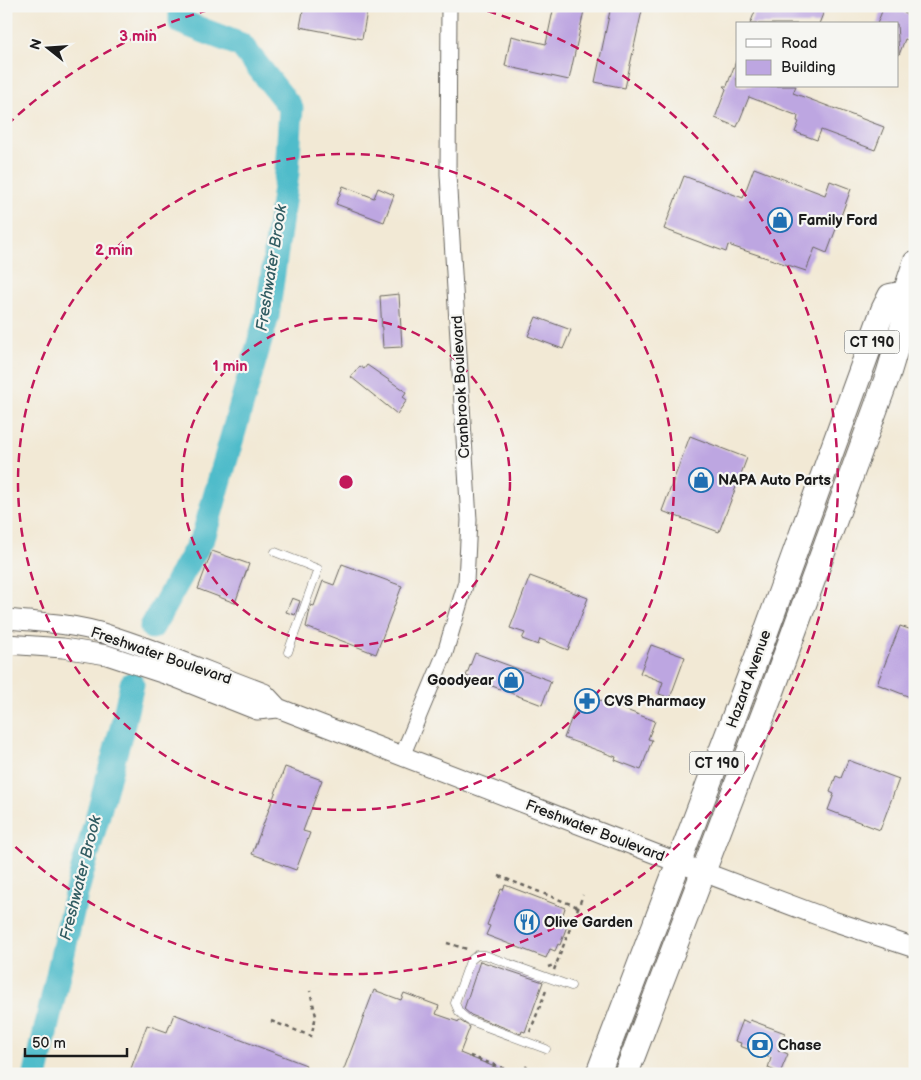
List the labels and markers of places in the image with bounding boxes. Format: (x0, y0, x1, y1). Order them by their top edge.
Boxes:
shop icon: Family Ford (767, 207, 793, 233)
place label: Family Ford (798, 211, 878, 230)
shop icon: NAPA Auto Parts (688, 467, 714, 493)
place label: NAPA Auto Parts (718, 471, 831, 490)
centre of rings (337, 473, 355, 491)
shop icon: Goodyear (498, 667, 524, 693)
place label: Goodyear (427, 671, 495, 690)
pharmacy icon: CVS Pharmacy (574, 688, 600, 714)
place label: CVS Pharmacy (604, 692, 706, 711)
restaurant icon: Olive Garden (514, 909, 540, 935)
place label: Olive Garden (544, 913, 633, 932)
bank icon: Chase (747, 1032, 773, 1058)
place label: Chase (778, 1036, 822, 1055)

